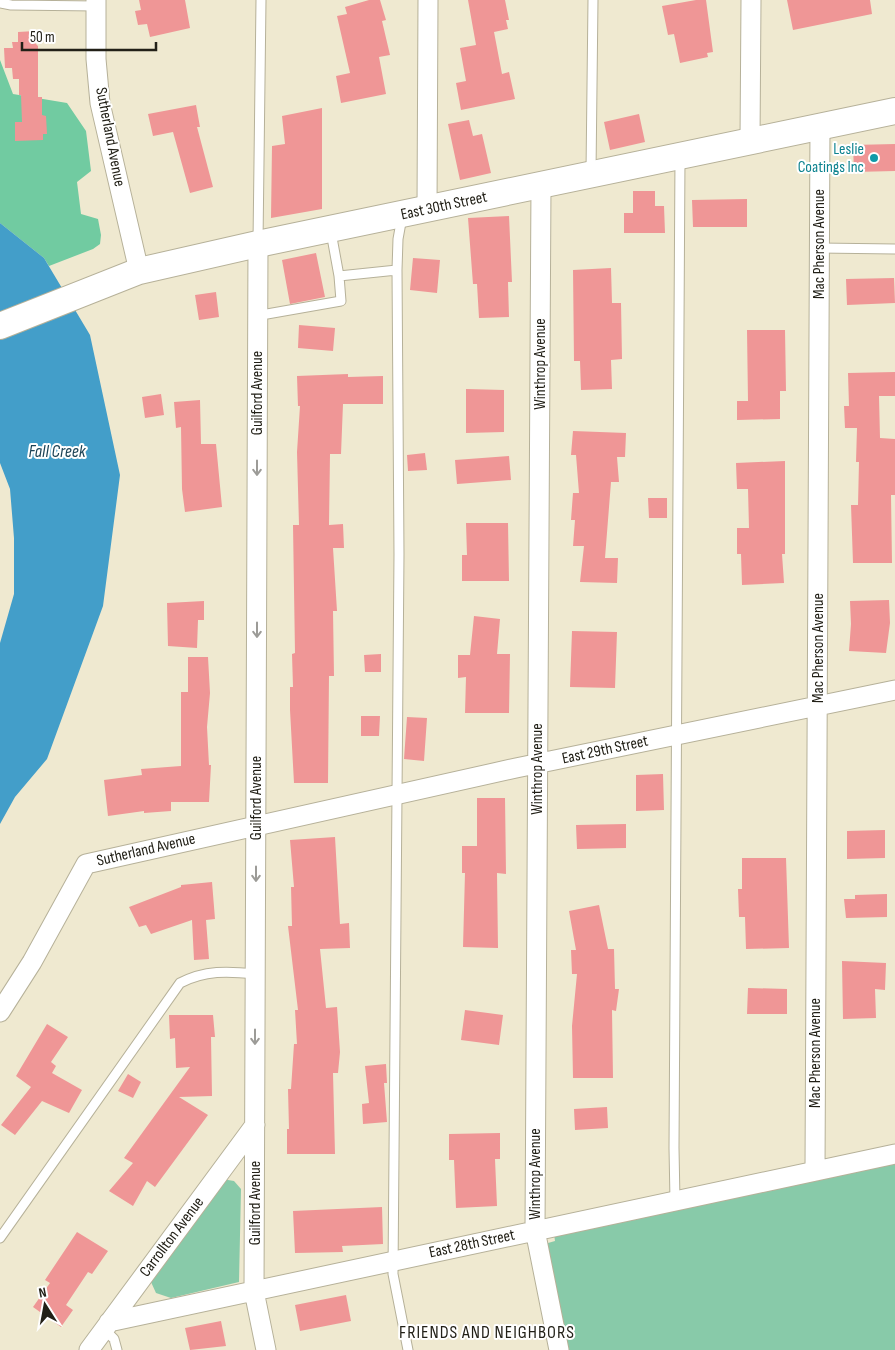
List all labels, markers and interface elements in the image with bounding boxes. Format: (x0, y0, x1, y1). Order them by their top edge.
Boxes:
scale bar (22, 20, 156, 52)
text: 50 m (30, 28, 55, 47)
street label: Sutherland Avenue (91, 86, 129, 188)
place label: Leslie Coatings Inc (798, 140, 864, 177)
marker: Leslie Coatings Inc (868, 152, 880, 164)
street label: East 30th Street (399, 188, 489, 224)
street label: Mac Pherson Avenue (810, 189, 829, 299)
street label: Winthrop Avenue (531, 318, 550, 410)
street label: Guilford Avenue (248, 351, 267, 435)
water label: Fall Creek (28, 441, 87, 462)
one-way arrow (252, 460, 262, 476)
street label: Mac Pherson Avenue (809, 593, 828, 703)
one-way arrow (252, 622, 262, 638)
street label: Winthrop Avenue (528, 723, 547, 815)
street label: East 29th Street (560, 732, 650, 768)
street label: Guilford Avenue (247, 756, 266, 840)
street label: Sutherland Avenue (95, 829, 197, 871)
one-way arrow (251, 866, 261, 882)
street label: Mac Pherson Avenue (806, 998, 825, 1108)
one-way arrow (250, 1028, 260, 1045)
street label: Winthrop Avenue (526, 1128, 545, 1220)
street label: Guilford Avenue (246, 1161, 265, 1245)
street label: Carrollton Avenue (136, 1193, 208, 1281)
street label: East 28th Street (427, 1226, 517, 1262)
north arrow (20, 1280, 70, 1330)
text: N (37, 1284, 48, 1302)
district label: FRIENDS AND NEIGHBORS (399, 1322, 575, 1343)

